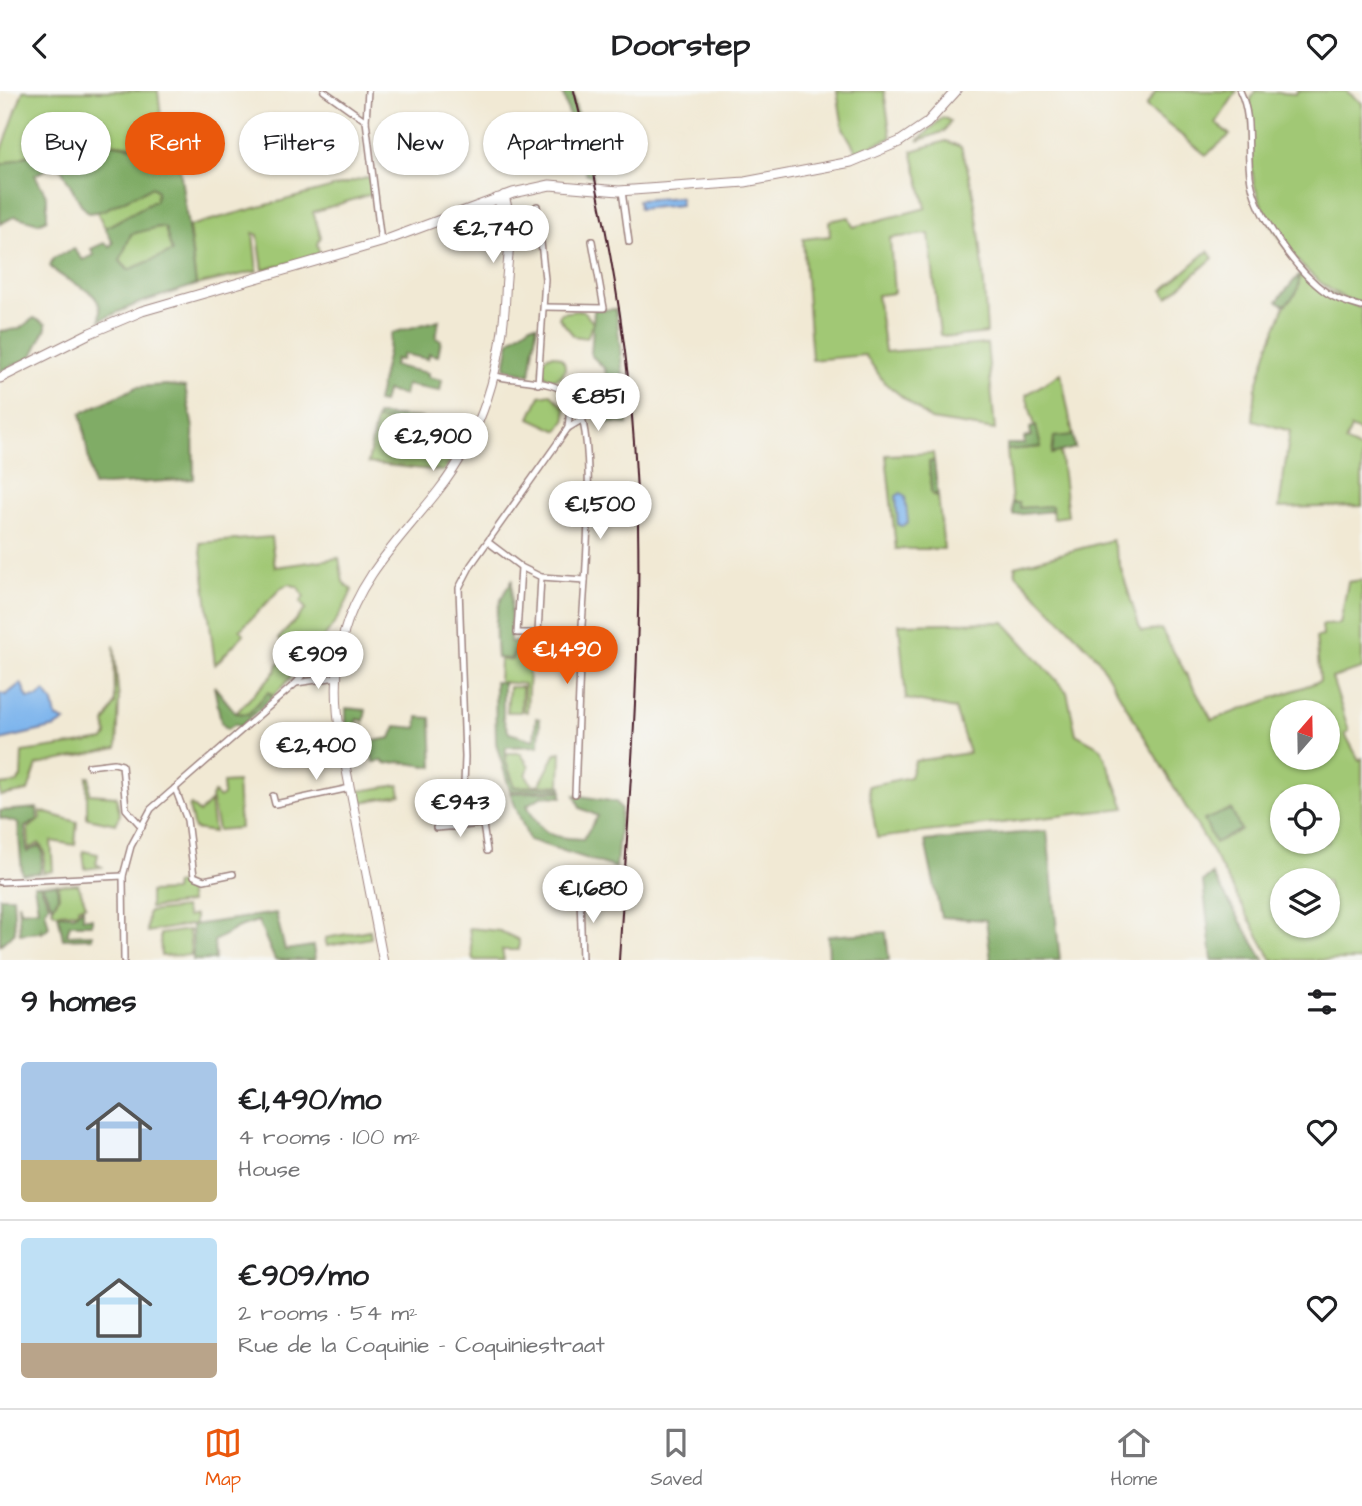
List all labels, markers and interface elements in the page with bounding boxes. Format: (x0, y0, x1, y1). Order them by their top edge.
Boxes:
text: Doorstep (612, 23, 750, 68)
icon: back (21, 27, 59, 65)
icon: heart (1303, 27, 1341, 65)
chip: Buy (21, 112, 111, 175)
chip: Rent (125, 112, 225, 175)
chip: Filters (239, 112, 359, 175)
chip: New (373, 112, 469, 175)
chip: Apartment (483, 112, 648, 175)
pin: €2,740 (436, 205, 550, 265)
text: €2,740 (453, 212, 533, 244)
pin: €851 (557, 373, 639, 433)
text: €851 (572, 380, 624, 412)
pin: €2,900 (376, 413, 490, 473)
text: €2,900 (394, 420, 472, 452)
pin: €1,500 (543, 482, 657, 541)
text: €1,500 (565, 488, 635, 520)
pin: €1,490 (510, 627, 624, 686)
pin: €909 (277, 631, 359, 691)
text: €1,490 (533, 633, 601, 665)
text: €909 (289, 638, 347, 670)
north arrow (1270, 700, 1340, 770)
map controls (1270, 700, 1340, 938)
pin: €2,400 (259, 723, 373, 782)
text: €2,400 (276, 729, 356, 761)
pin: €943 (419, 779, 501, 839)
button: locate (1270, 784, 1340, 854)
text: €943 (431, 786, 489, 818)
pin: €1,680 (536, 865, 650, 925)
button: layers (1270, 868, 1340, 938)
text: €1,680 (558, 872, 628, 904)
text: 9 homes (21, 981, 136, 1023)
icon: filters (1303, 983, 1341, 1021)
text: €1,490/mo (238, 1079, 381, 1121)
icon: home (77, 1090, 161, 1174)
icon: heart (1303, 1113, 1341, 1151)
text: 4 rooms · 100 m² (238, 1121, 420, 1153)
text: House (238, 1153, 301, 1185)
text: €909/mo (238, 1255, 369, 1297)
icon: home (77, 1266, 161, 1350)
icon: heart (1303, 1289, 1341, 1327)
text: 2 rooms · 54 m² (238, 1297, 418, 1329)
text: Rue de la Coquinie - Coquiniestraat (238, 1329, 605, 1361)
tab: Map (204, 1424, 242, 1493)
tab: Saved (650, 1424, 702, 1493)
tab: Home (1111, 1424, 1158, 1493)

